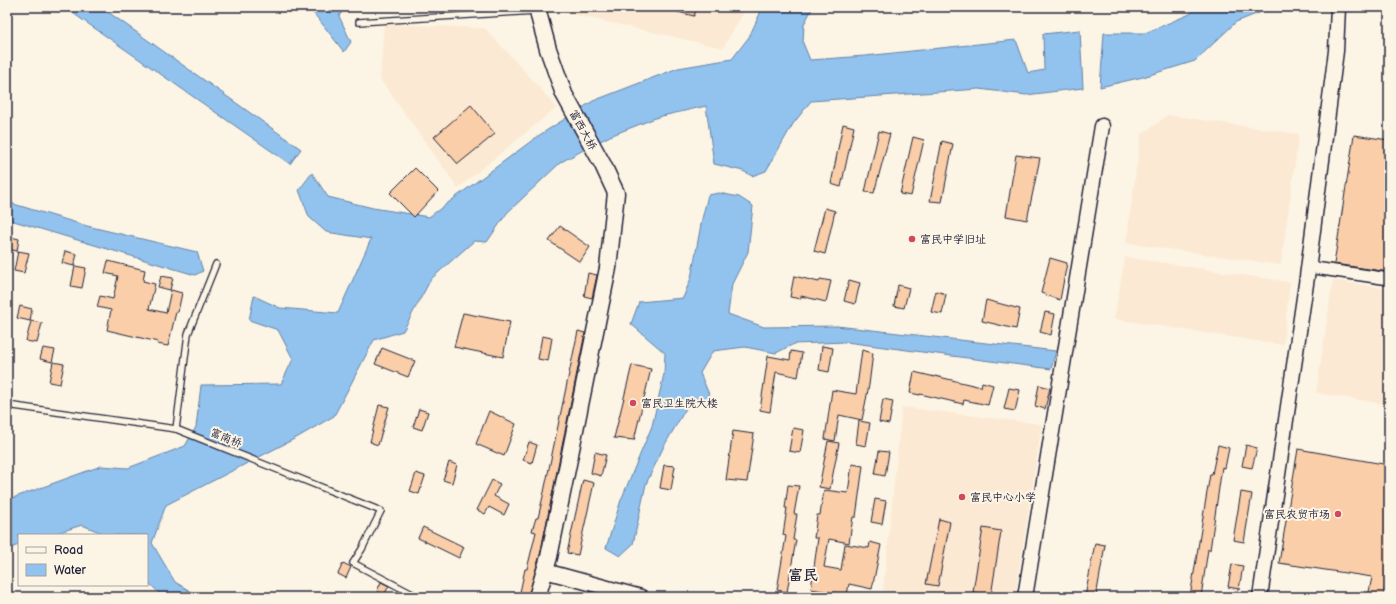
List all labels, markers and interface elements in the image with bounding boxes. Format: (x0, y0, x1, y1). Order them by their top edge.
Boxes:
street label: 富西大桥 (567, 108, 599, 152)
place label: 富民中学旧址 (920, 233, 986, 246)
marker: 富民中学旧址 (907, 234, 917, 244)
place label: 富民卫生院大楼 (641, 397, 718, 410)
marker: 富民卫生院大楼 (628, 398, 638, 408)
street label: 富南桥 (208, 426, 244, 450)
place label: 富民中心小学 (970, 491, 1036, 504)
marker: 富民中心小学 (957, 492, 967, 502)
place label: 富民农贸市场 (1264, 508, 1330, 521)
marker: 富民农贸市场 (1333, 509, 1343, 519)
legend (18, 534, 148, 586)
text: Road (54, 543, 83, 558)
text: Water (54, 563, 86, 578)
district label: 富民 (788, 566, 818, 585)

